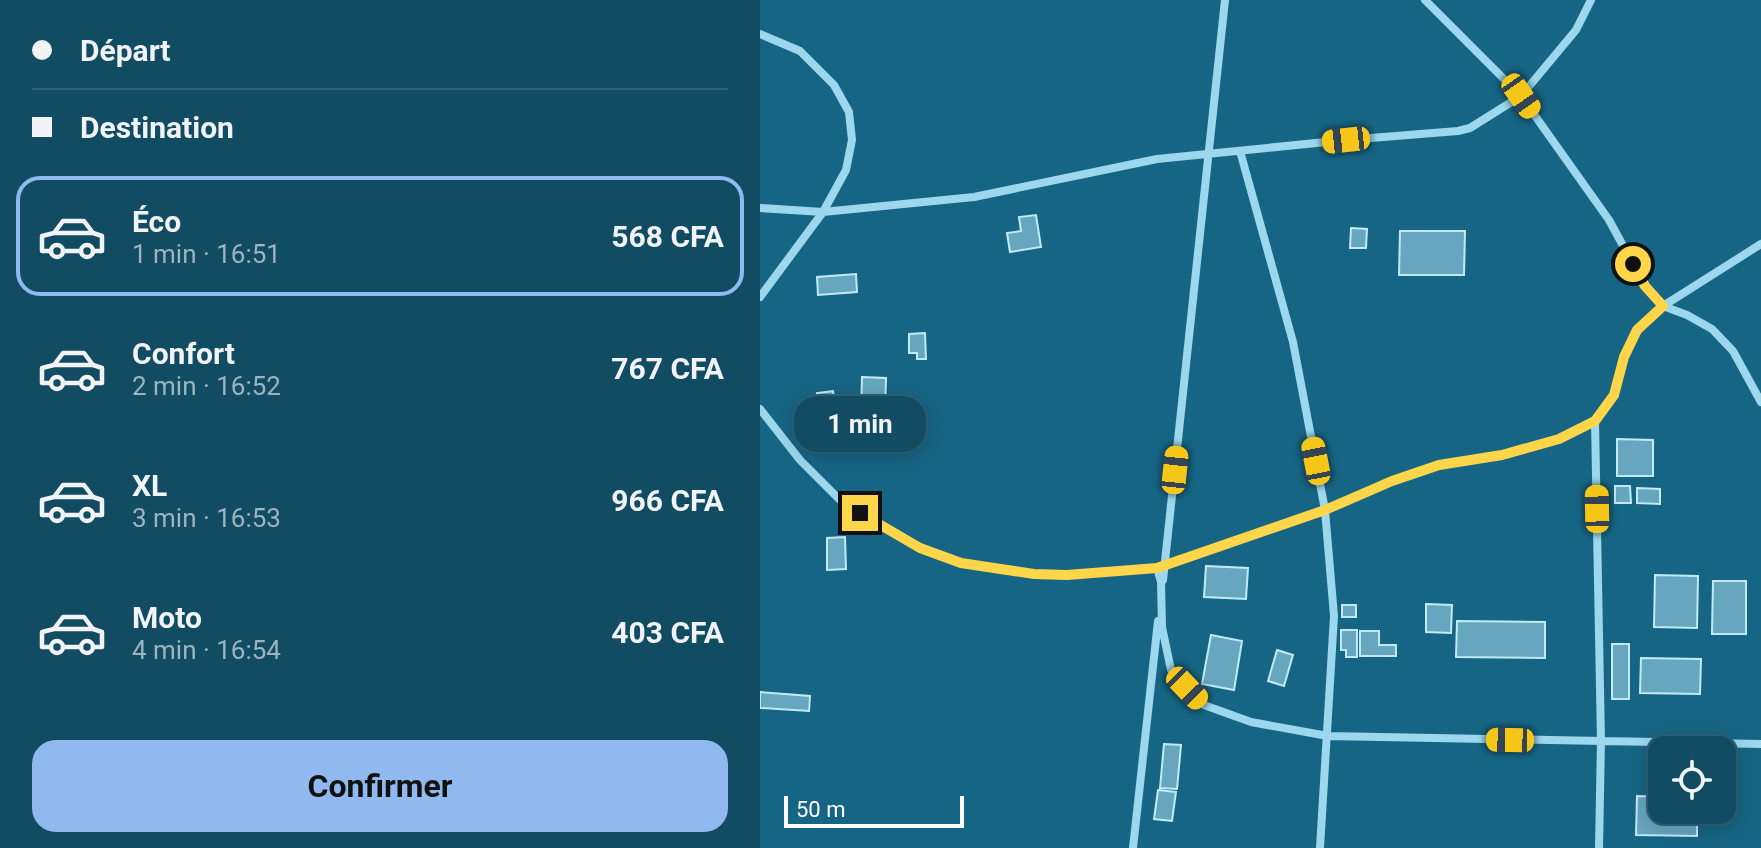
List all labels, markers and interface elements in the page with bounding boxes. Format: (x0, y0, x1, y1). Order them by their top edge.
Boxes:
text: Départ (80, 33, 171, 68)
car (1497, 69, 1545, 123)
text: Destination (80, 110, 234, 145)
car (1321, 126, 1371, 154)
icon: car (36, 200, 108, 272)
text: Éco (132, 204, 181, 239)
text: 568 CFA (611, 219, 724, 254)
text: 1 min · 16:51 (132, 239, 281, 269)
route start (1615, 246, 1651, 282)
icon: car (36, 332, 108, 404)
text: Confort (132, 336, 235, 371)
text: 767 CFA (611, 351, 724, 386)
text: 2 min · 16:52 (132, 371, 281, 401)
callout: 1 min (794, 397, 926, 453)
text: 1 min (827, 409, 893, 439)
car (1300, 435, 1332, 487)
car (1161, 445, 1189, 495)
icon: car (36, 464, 108, 536)
text: XL (132, 468, 167, 503)
text: 966 CFA (611, 483, 724, 518)
car (1585, 485, 1609, 533)
route end (842, 495, 878, 531)
text: 3 min · 16:53 (132, 503, 281, 533)
icon: car (36, 596, 108, 668)
text: Moto (132, 600, 202, 635)
text: 403 CFA (611, 615, 724, 650)
text: 4 min · 16:54 (132, 635, 281, 665)
car (1162, 662, 1212, 714)
car (1486, 728, 1534, 752)
map controls (1648, 736, 1736, 824)
button: locate (1648, 736, 1736, 824)
button: Confirmer (32, 740, 728, 832)
scale bar (784, 792, 964, 828)
text: 50 m (796, 797, 845, 822)

